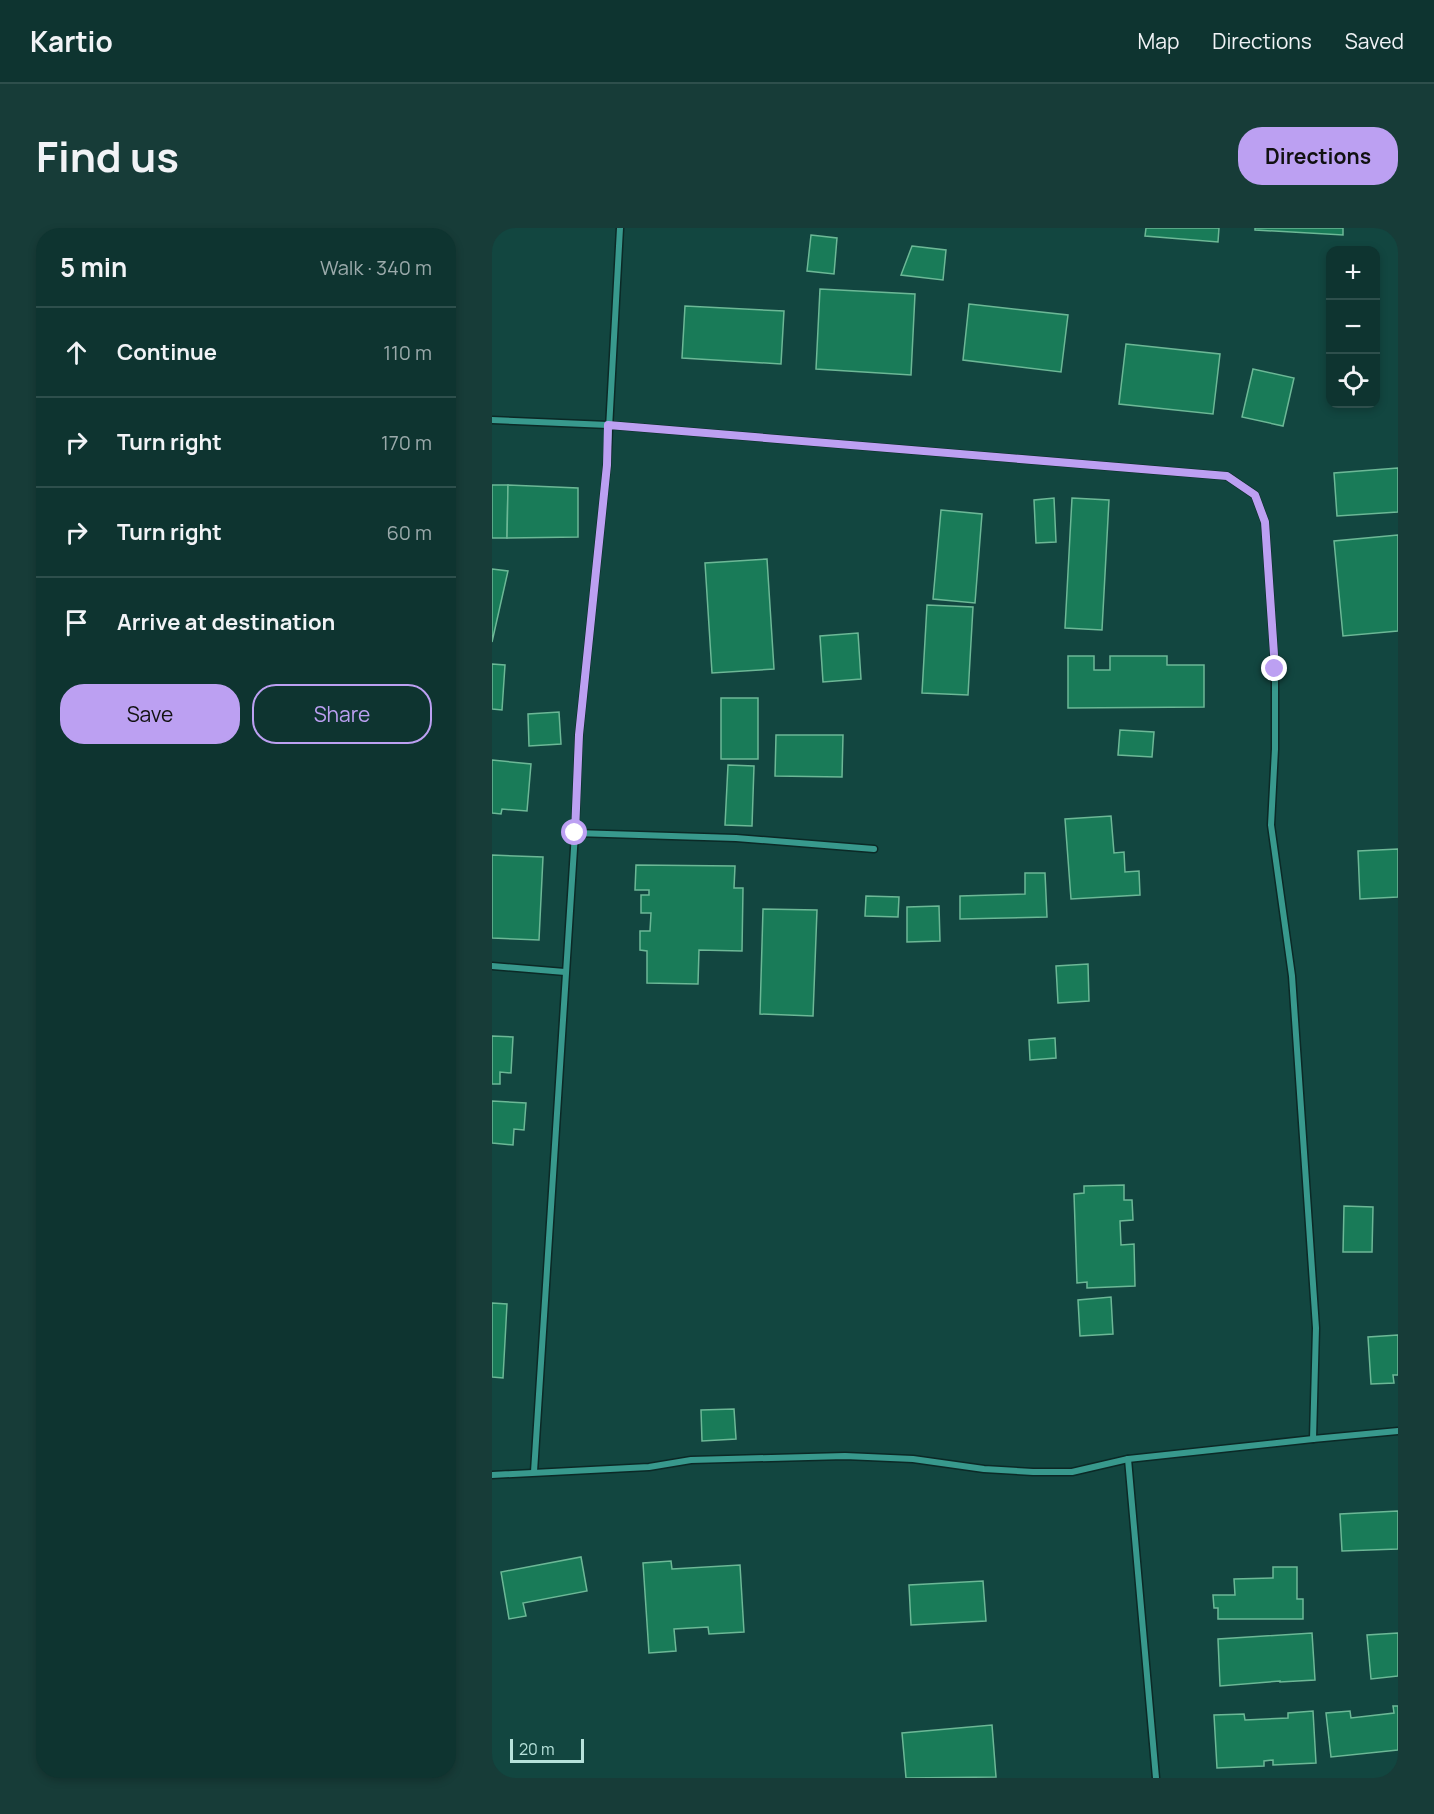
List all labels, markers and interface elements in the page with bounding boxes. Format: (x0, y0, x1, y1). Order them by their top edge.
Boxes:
text: Kartio (30, 22, 113, 60)
text: Map (1138, 27, 1179, 55)
text: Directions (1212, 27, 1312, 55)
text: Saved (1345, 27, 1404, 55)
text: Find us (36, 127, 179, 185)
button: Directions (1238, 127, 1398, 185)
map controls (1326, 246, 1380, 408)
button: + (1326, 246, 1380, 300)
text: 5 min (60, 249, 127, 285)
text: Walk · 340 m (320, 254, 432, 281)
button: − (1326, 300, 1380, 354)
icon: ahead (60, 336, 93, 369)
text: Continue (117, 337, 217, 367)
text: 110 m (383, 339, 432, 366)
button: locate (1326, 354, 1380, 408)
icon: right (60, 426, 93, 459)
text: Turn right (117, 427, 222, 457)
text: 170 m (381, 429, 432, 456)
icon: right (60, 516, 93, 549)
text: Turn right (117, 517, 222, 547)
text: 60 m (386, 519, 432, 546)
icon: arrive (60, 606, 93, 639)
text: Arrive at destination (117, 607, 335, 637)
route end (1261, 655, 1287, 681)
button: Save (60, 684, 240, 744)
button: Share (252, 684, 432, 744)
route start (561, 819, 587, 845)
scale bar (510, 1736, 584, 1764)
text: 20 m (519, 1738, 555, 1760)

